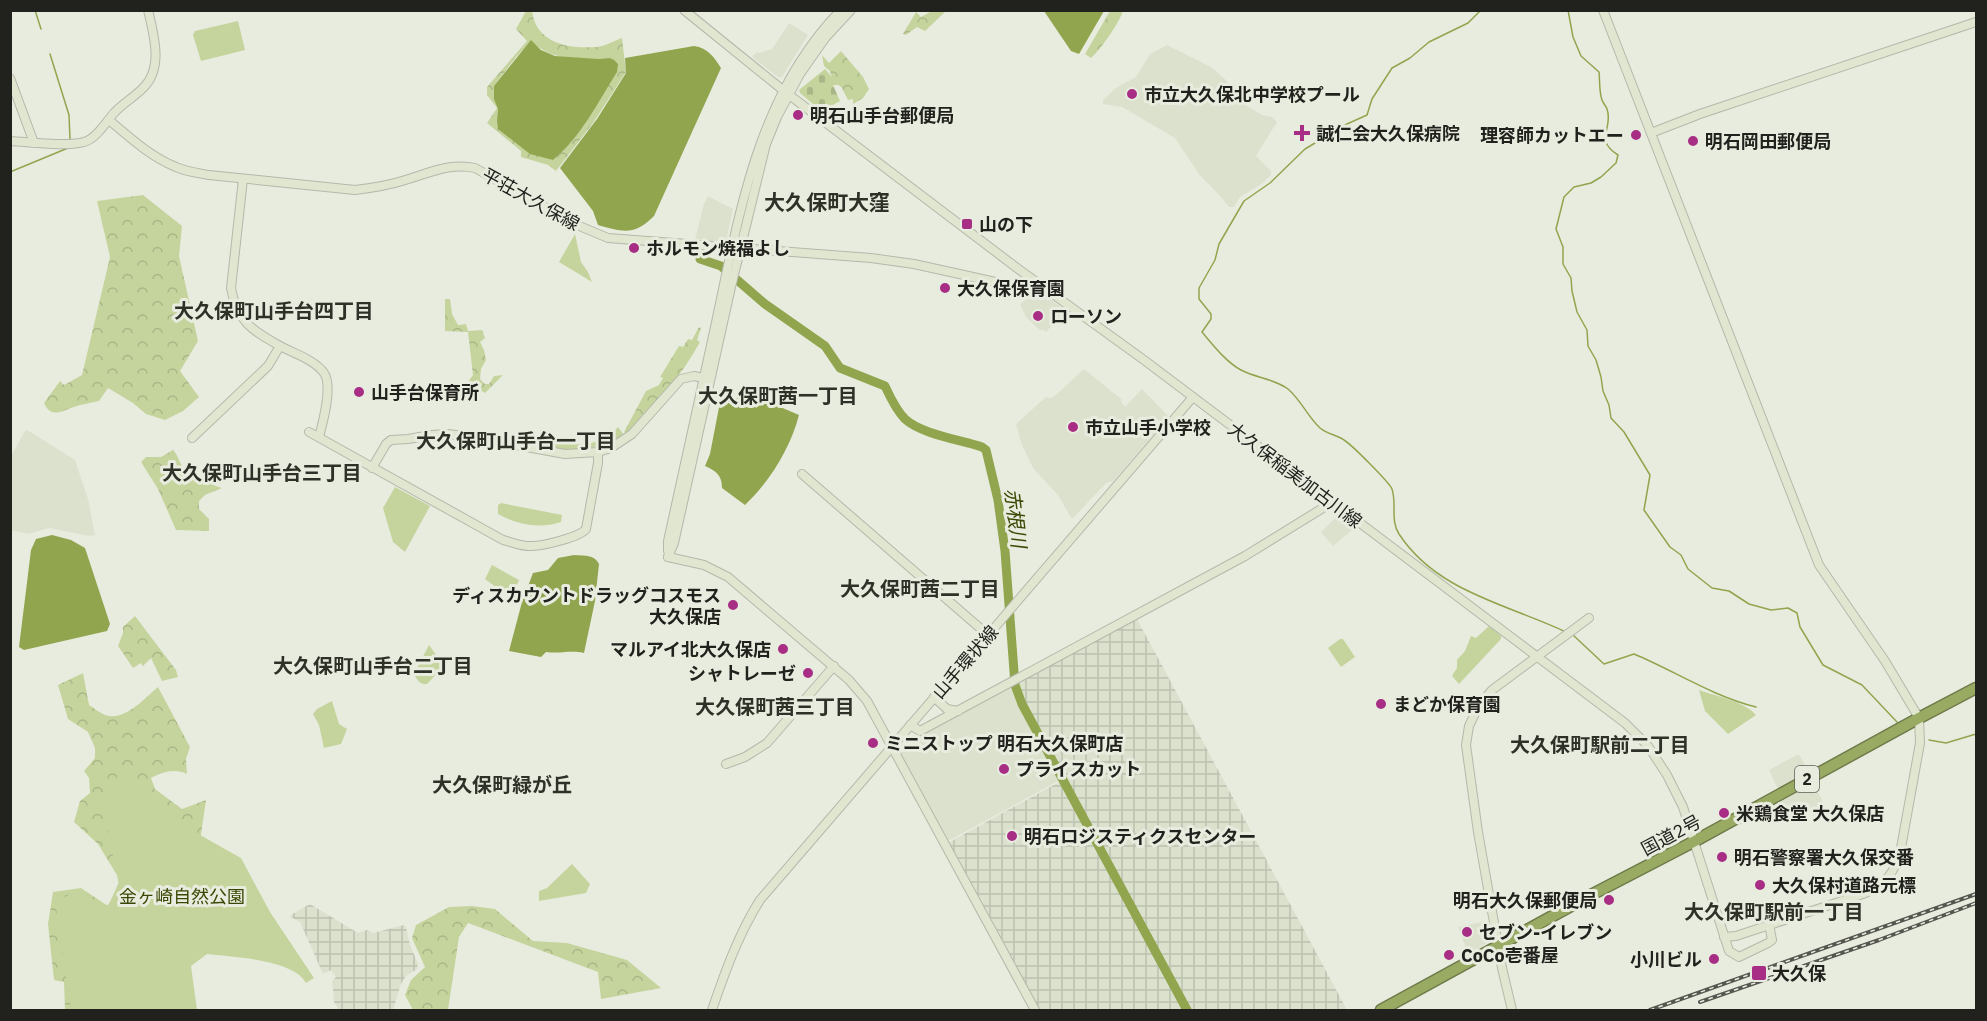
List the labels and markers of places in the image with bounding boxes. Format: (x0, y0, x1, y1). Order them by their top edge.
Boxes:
place label: 市立大久保北中学校プール (1144, 83, 1360, 106)
marker: 市立大久保北中学校プール (1125, 87, 1139, 101)
place label: 明石山手台郵便局 (810, 104, 954, 127)
marker: 明石山手台郵便局 (791, 108, 805, 122)
place label: 誠仁会大久保病院 (1316, 122, 1460, 145)
marker: 誠仁会大久保病院 (1293, 124, 1311, 142)
place label: 理容師カットエー (1480, 124, 1624, 147)
marker: 理容師カットエー (1629, 128, 1643, 142)
place label: 明石岡田郵便局 (1705, 130, 1831, 153)
marker: 明石岡田郵便局 (1686, 134, 1700, 148)
place label: 山の下 (979, 213, 1033, 236)
marker: 山の下 (960, 217, 974, 231)
place label: ホルモン焼福よし (646, 237, 790, 260)
marker: ホルモン焼福よし (627, 241, 641, 255)
place label: 大久保保育園 (957, 277, 1065, 300)
marker: 大久保保育園 (938, 281, 952, 295)
place label: ローソン (1050, 305, 1122, 328)
marker: ローソン (1031, 309, 1045, 323)
place label: 山手台保育所 (371, 381, 479, 404)
marker: 山手台保育所 (352, 385, 366, 399)
place label: 市立山手小学校 (1085, 416, 1211, 439)
marker: 市立山手小学校 (1066, 420, 1080, 434)
place label: ディスカウントドラッグコスモス 大久保店 (452, 584, 721, 628)
marker: ディスカウントドラッグコスモス 大久保店 (726, 598, 740, 612)
place label: マルアイ北大久保店 (610, 638, 771, 661)
marker: マルアイ北大久保店 (776, 642, 790, 656)
place label: シャトレーゼ (688, 662, 796, 685)
marker: シャトレーゼ (801, 666, 815, 680)
place label: まどか保育園 (1393, 693, 1501, 716)
marker: まどか保育園 (1374, 697, 1388, 711)
place label: ミニストップ 明石大久保町店 (885, 732, 1123, 755)
marker: ミニストップ 明石大久保町店 (866, 736, 880, 750)
place label: プライスカット (1016, 758, 1141, 781)
marker: プライスカット (997, 762, 1011, 776)
place label: 米鶏食堂 大久保店 (1736, 802, 1884, 825)
marker: 米鶏食堂 大久保店 (1717, 806, 1731, 820)
place label: 明石ロジスティクスセンター (1024, 825, 1256, 848)
marker: 明石ロジスティクスセンター (1005, 829, 1019, 843)
place label: 明石警察署大久保交番 (1734, 846, 1914, 869)
marker: 明石警察署大久保交番 (1715, 850, 1729, 864)
place label: 大久保村道路元標 (1772, 874, 1916, 897)
marker: 大久保村道路元標 (1753, 878, 1767, 892)
place label: 明石大久保郵便局 (1453, 889, 1597, 912)
marker: 明石大久保郵便局 (1602, 893, 1616, 907)
place label: セブン-イレブン (1479, 921, 1612, 944)
marker: セブン-イレブン (1460, 925, 1474, 939)
place label: CoCo壱番屋 (1461, 944, 1559, 967)
marker: CoCo壱番屋 (1442, 948, 1456, 962)
place label: 小川ビル (1630, 948, 1702, 971)
marker: 小川ビル (1707, 952, 1721, 966)
place label: 大久保 (1772, 962, 1827, 985)
marker: 大久保 (1750, 964, 1768, 982)

